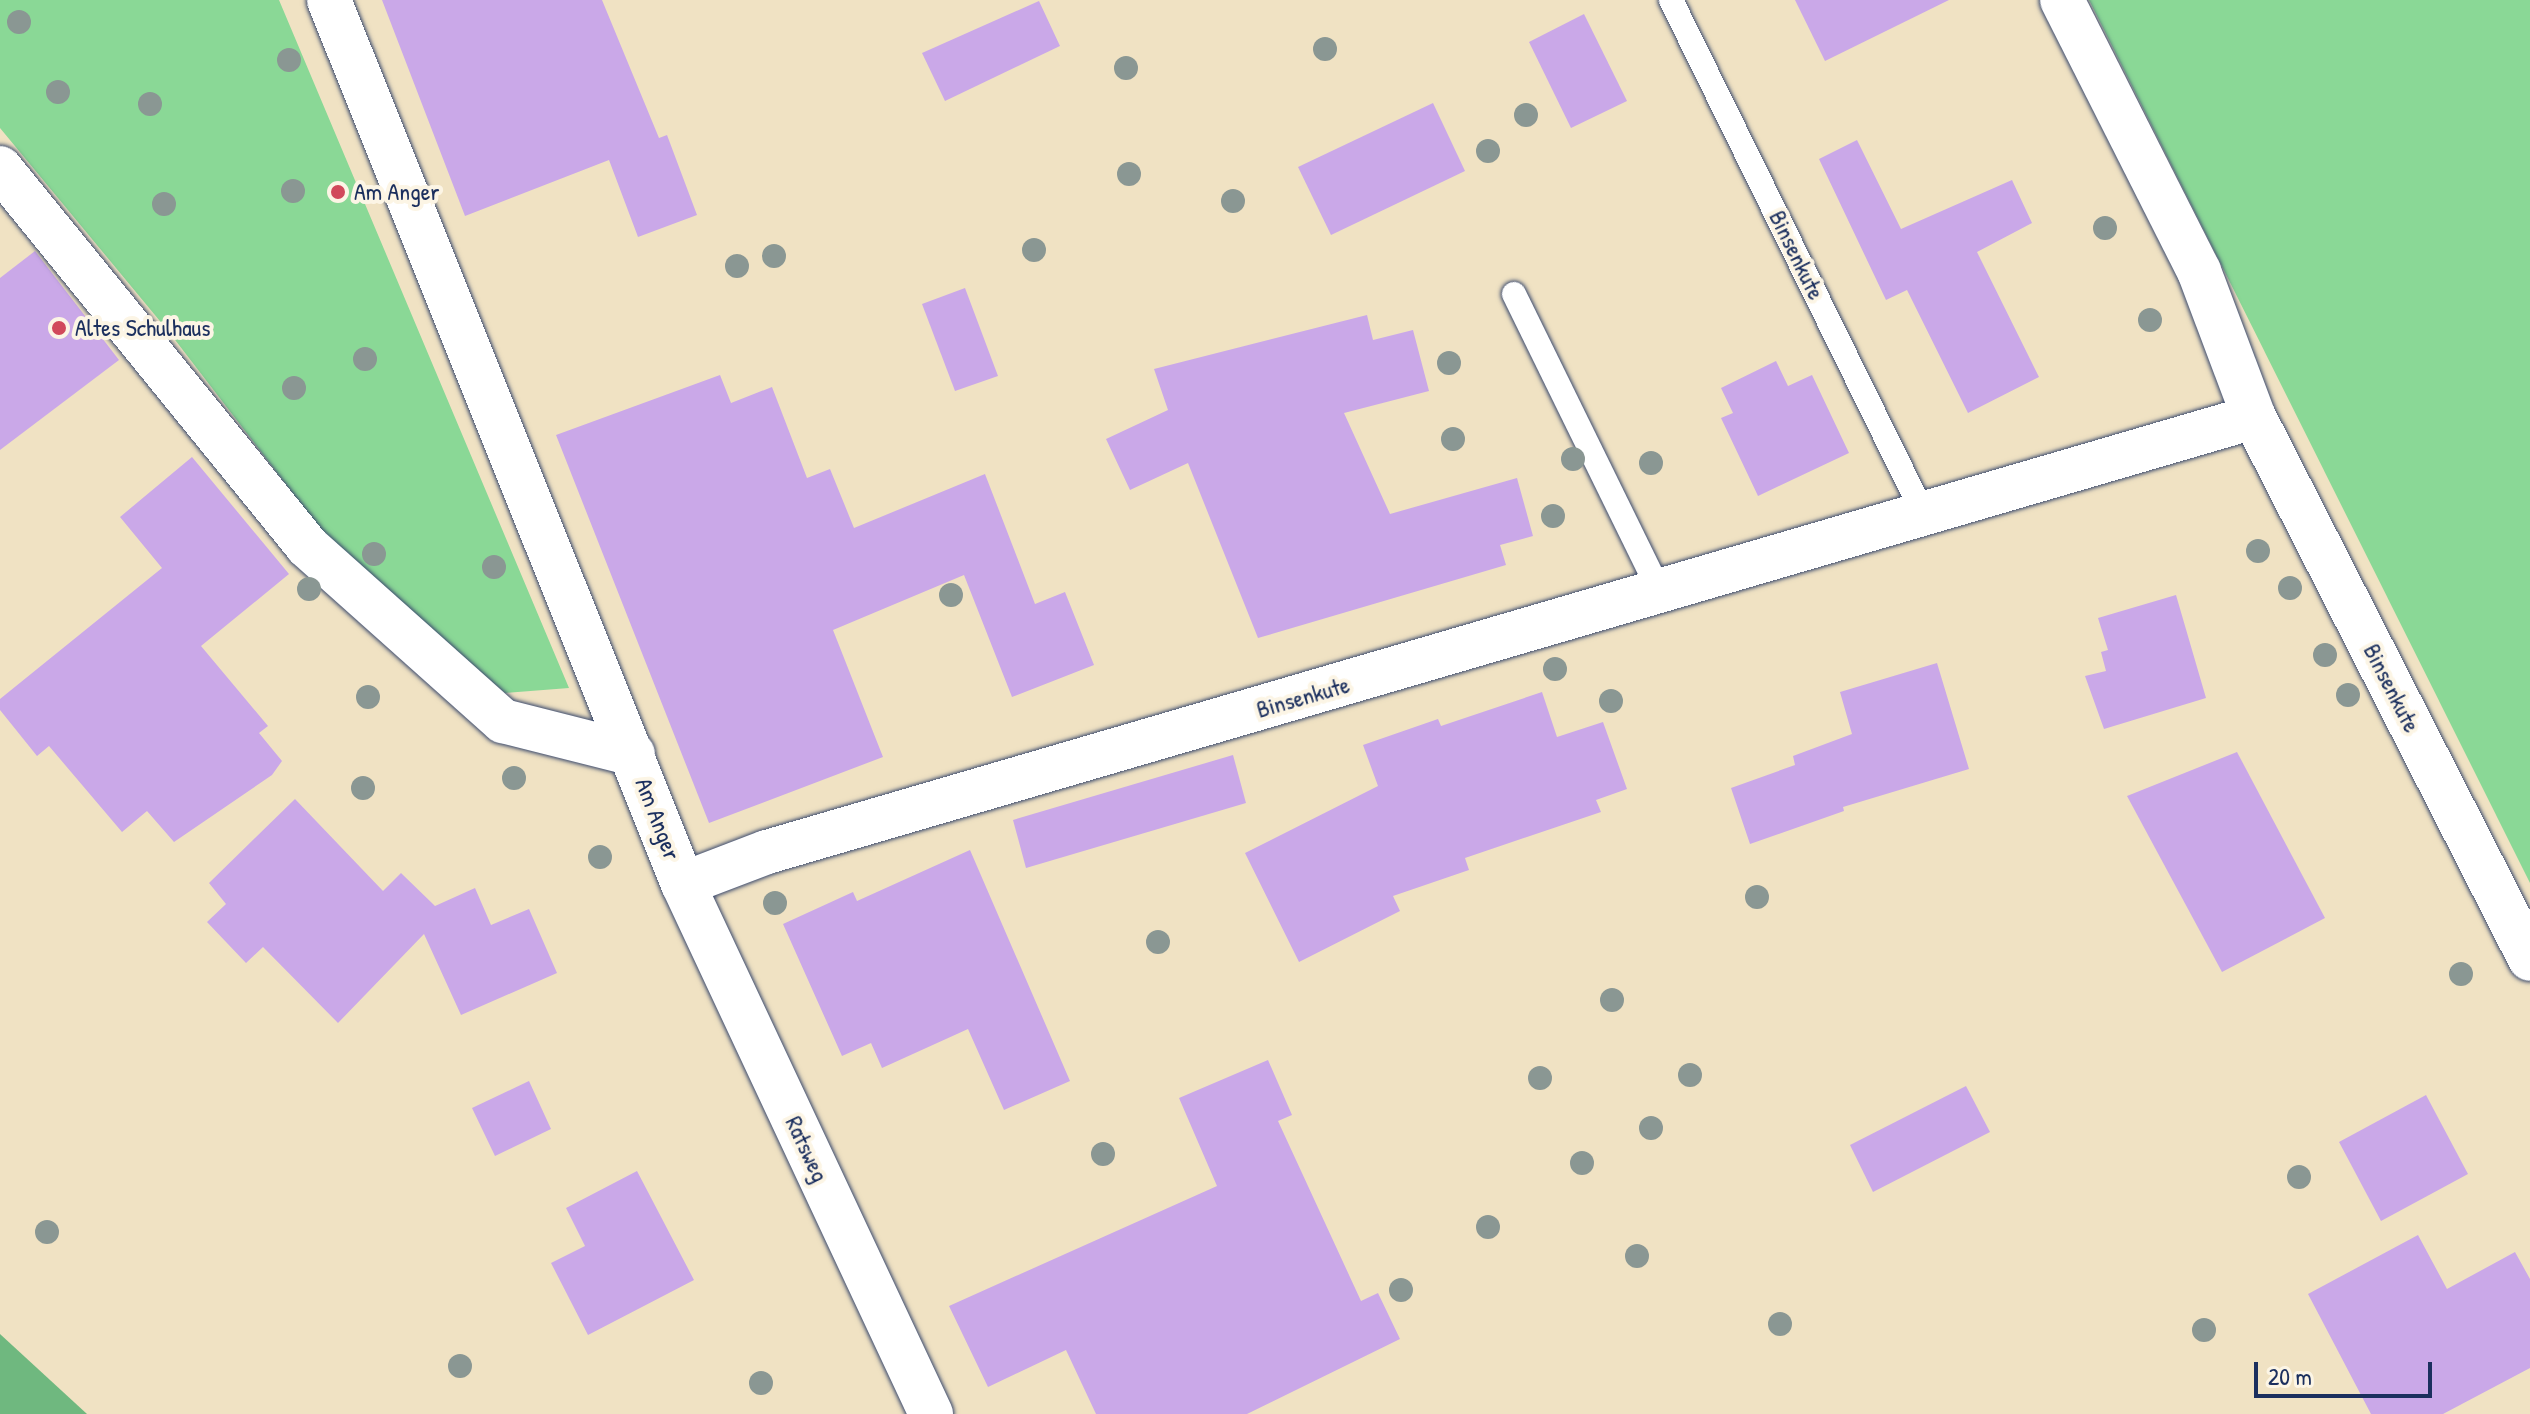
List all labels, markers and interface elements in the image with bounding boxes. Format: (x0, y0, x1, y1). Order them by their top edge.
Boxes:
place label: Am Anger (354, 178, 440, 206)
marker: Am Anger (329, 183, 347, 201)
street label: Binsenkute (1763, 206, 1831, 304)
place label: Altes Schulhaus (75, 314, 210, 342)
marker: Altes Schulhaus (50, 319, 68, 337)
street label: Binsenkute (2358, 639, 2426, 737)
street label: Binsenkute (1253, 670, 1353, 724)
street label: Am Anger (629, 774, 687, 864)
street label: Ratsweg (779, 1112, 835, 1186)
scale bar (2258, 1346, 2436, 1396)
text: 20 m (2268, 1360, 2312, 1392)

